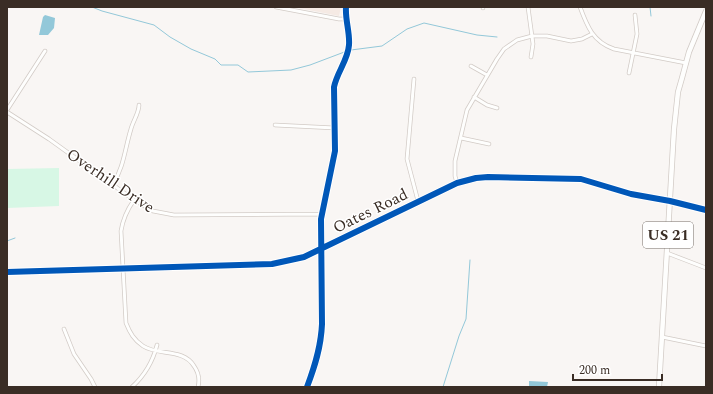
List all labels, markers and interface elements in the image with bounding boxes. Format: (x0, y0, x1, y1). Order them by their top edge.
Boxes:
street label: Overhill Drive (62, 142, 159, 219)
street label: Oates Road (329, 182, 412, 239)
road number: US 21 (643, 222, 693, 248)
scale bar (573, 356, 662, 382)
text: 200 m (579, 361, 610, 380)

